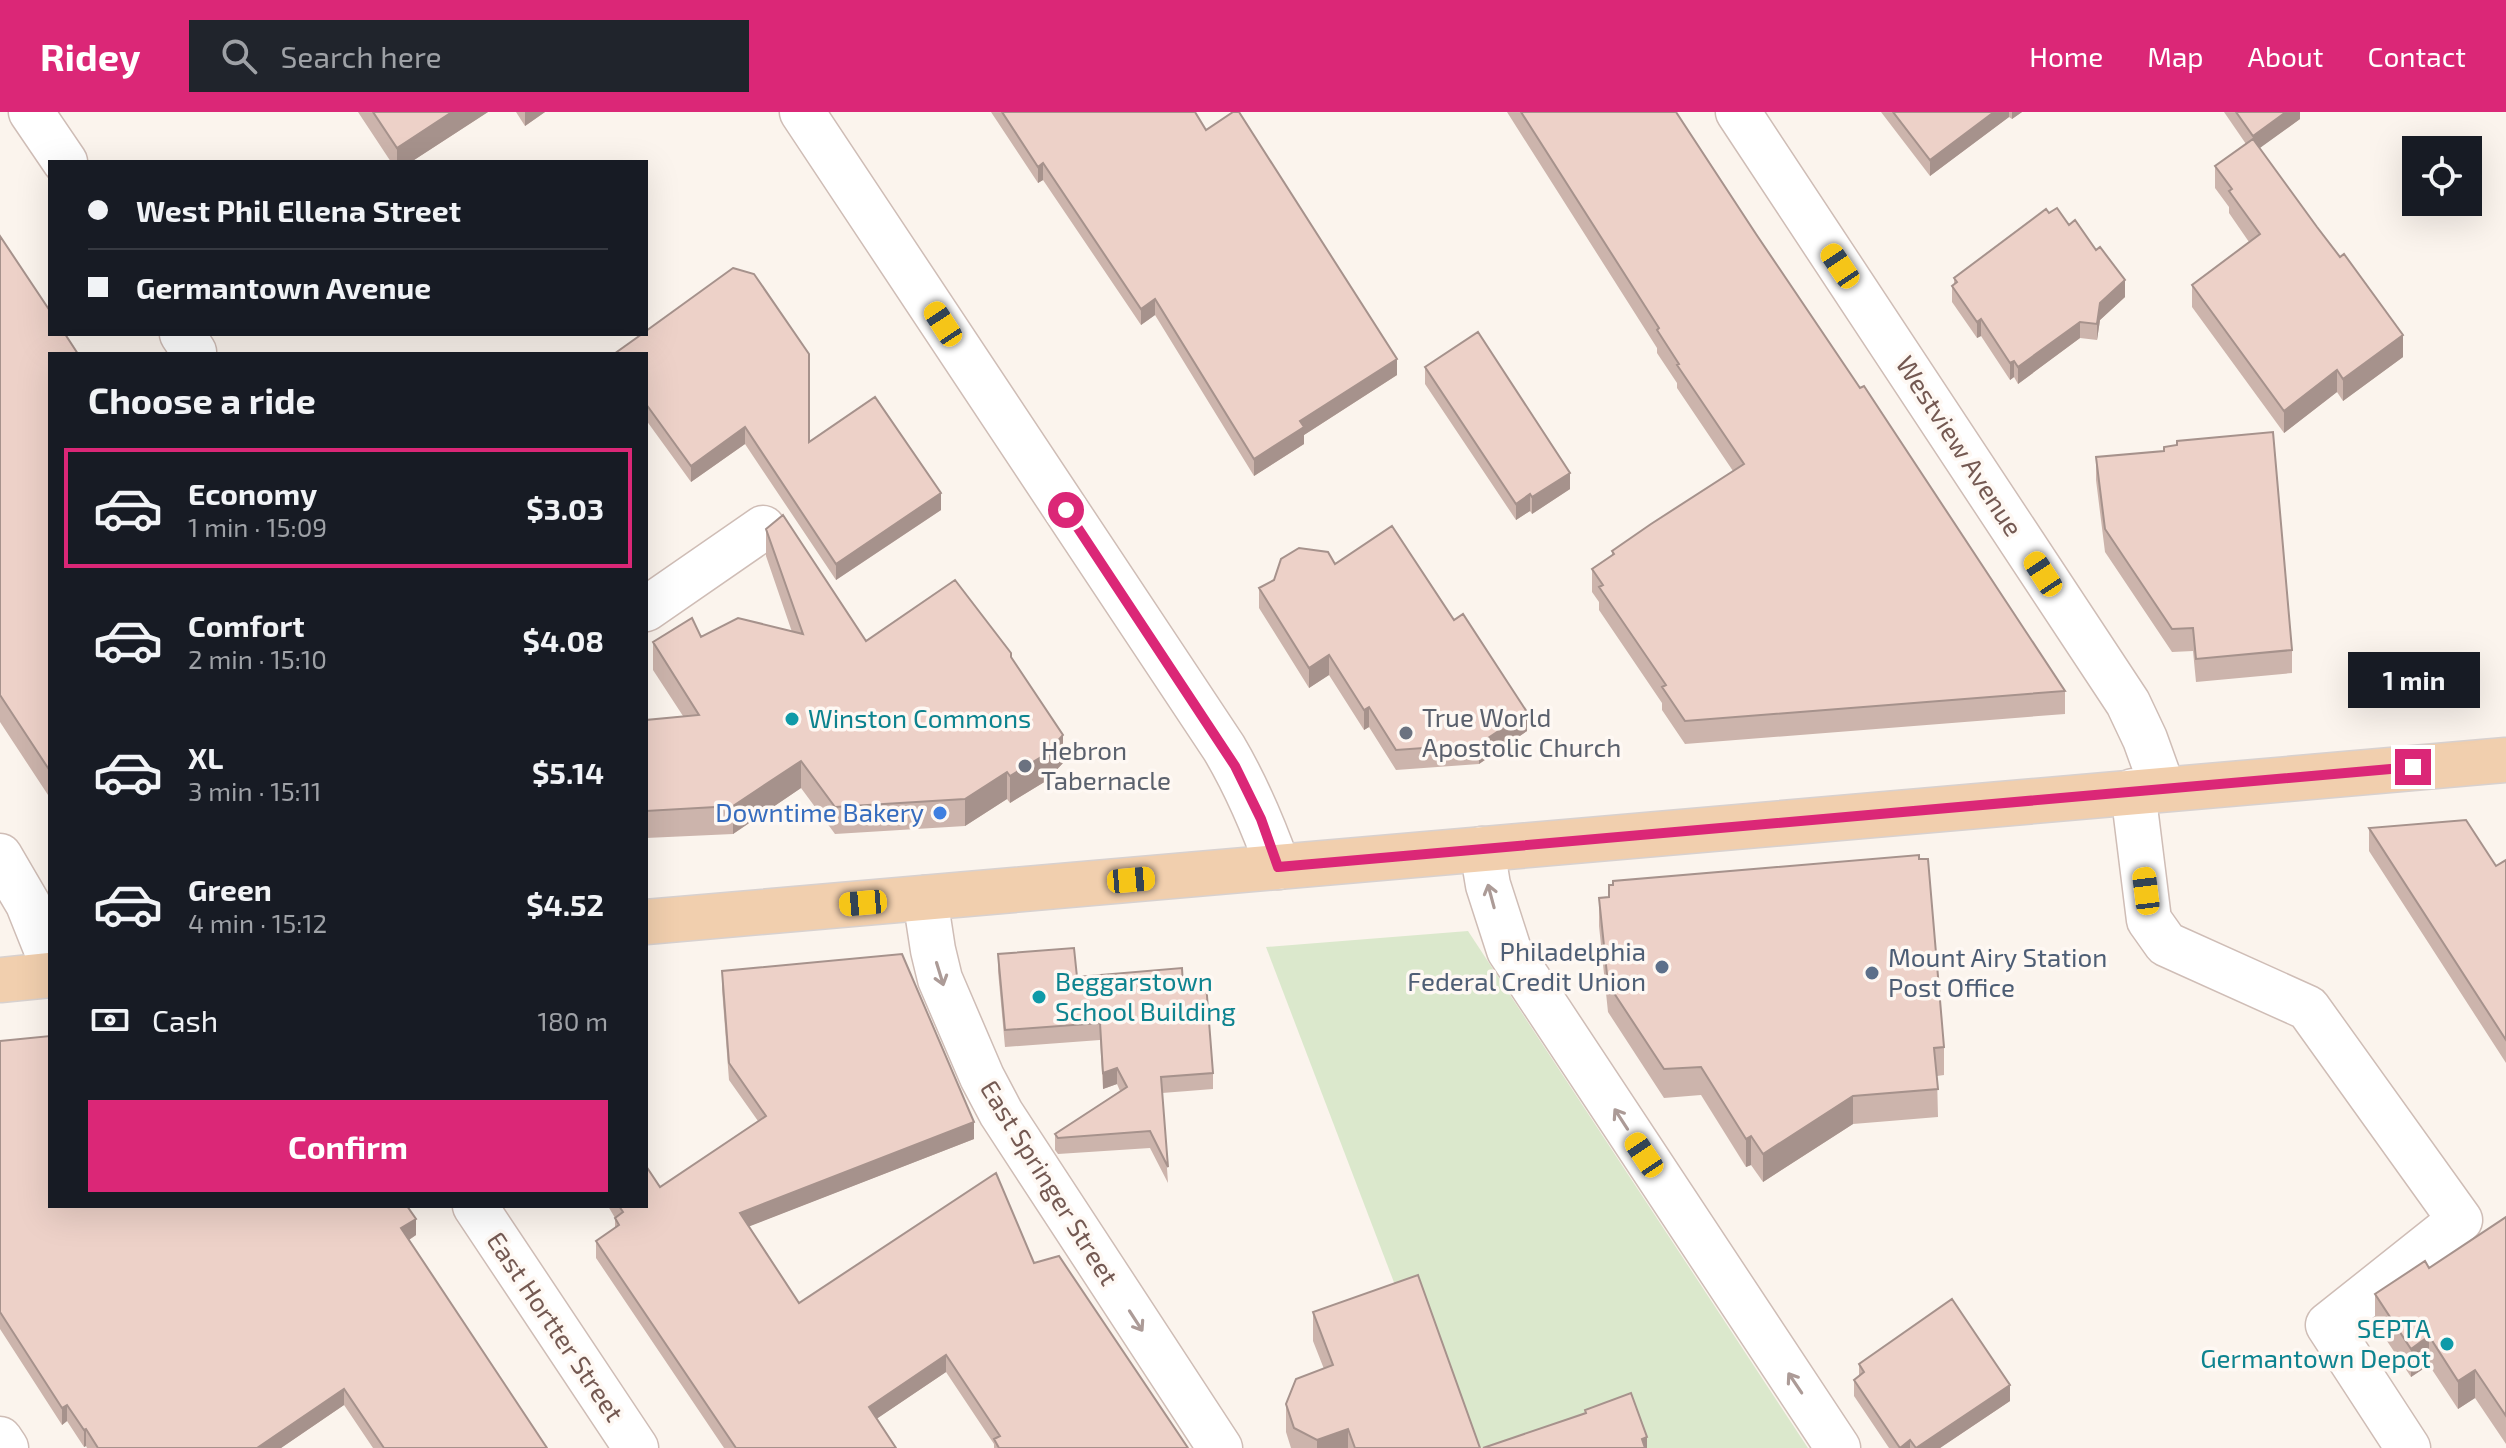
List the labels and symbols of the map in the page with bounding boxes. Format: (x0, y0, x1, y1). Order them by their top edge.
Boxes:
car (1817, 239, 1863, 293)
car (920, 297, 966, 351)
street label: Westview Avenue (1890, 349, 2030, 541)
route start (1048, 492, 1084, 528)
car (2020, 547, 2066, 601)
callout: 1 min (2347, 651, 2479, 707)
place label: True World Apostolic Church (1422, 701, 1621, 762)
place label: Winston Commons (808, 702, 1031, 733)
marker: Winston Commons (783, 710, 801, 728)
marker: True World Apostolic Church (1397, 724, 1415, 742)
place label: Hebron Tabernacle (1041, 734, 1171, 795)
route end (2395, 749, 2431, 785)
marker: Hebron Tabernacle (1016, 757, 1034, 775)
place label: Downtime Bakery (715, 796, 924, 827)
marker: Downtime Bakery (931, 804, 949, 822)
car (1106, 866, 1156, 894)
car (2131, 866, 2161, 916)
one-way arrow (1482, 883, 1497, 909)
car (838, 889, 888, 917)
place label: Philadelphia Federal Credit Union (1407, 935, 1646, 996)
place label: Mount Airy Station Post Office (1888, 941, 2107, 1002)
marker: Philadelphia Federal Credit Union (1653, 958, 1671, 976)
one-way arrow (934, 961, 948, 986)
marker: Mount Airy Station Post Office (1863, 964, 1881, 982)
place label: Beggarstown School Building (1055, 965, 1236, 1026)
marker: Beggarstown School Building (1030, 988, 1048, 1006)
street label: East Springer Street (975, 1074, 1126, 1290)
one-way arrow (1612, 1109, 1629, 1131)
car (1621, 1128, 1667, 1182)
street label: East Hortter Street (481, 1225, 631, 1427)
one-way arrow (1128, 1309, 1144, 1332)
place label: SEPTA Germantown Depot (2200, 1312, 2431, 1373)
marker: SEPTA Germantown Depot (2438, 1335, 2456, 1353)
one-way arrow (1786, 1372, 1802, 1395)

